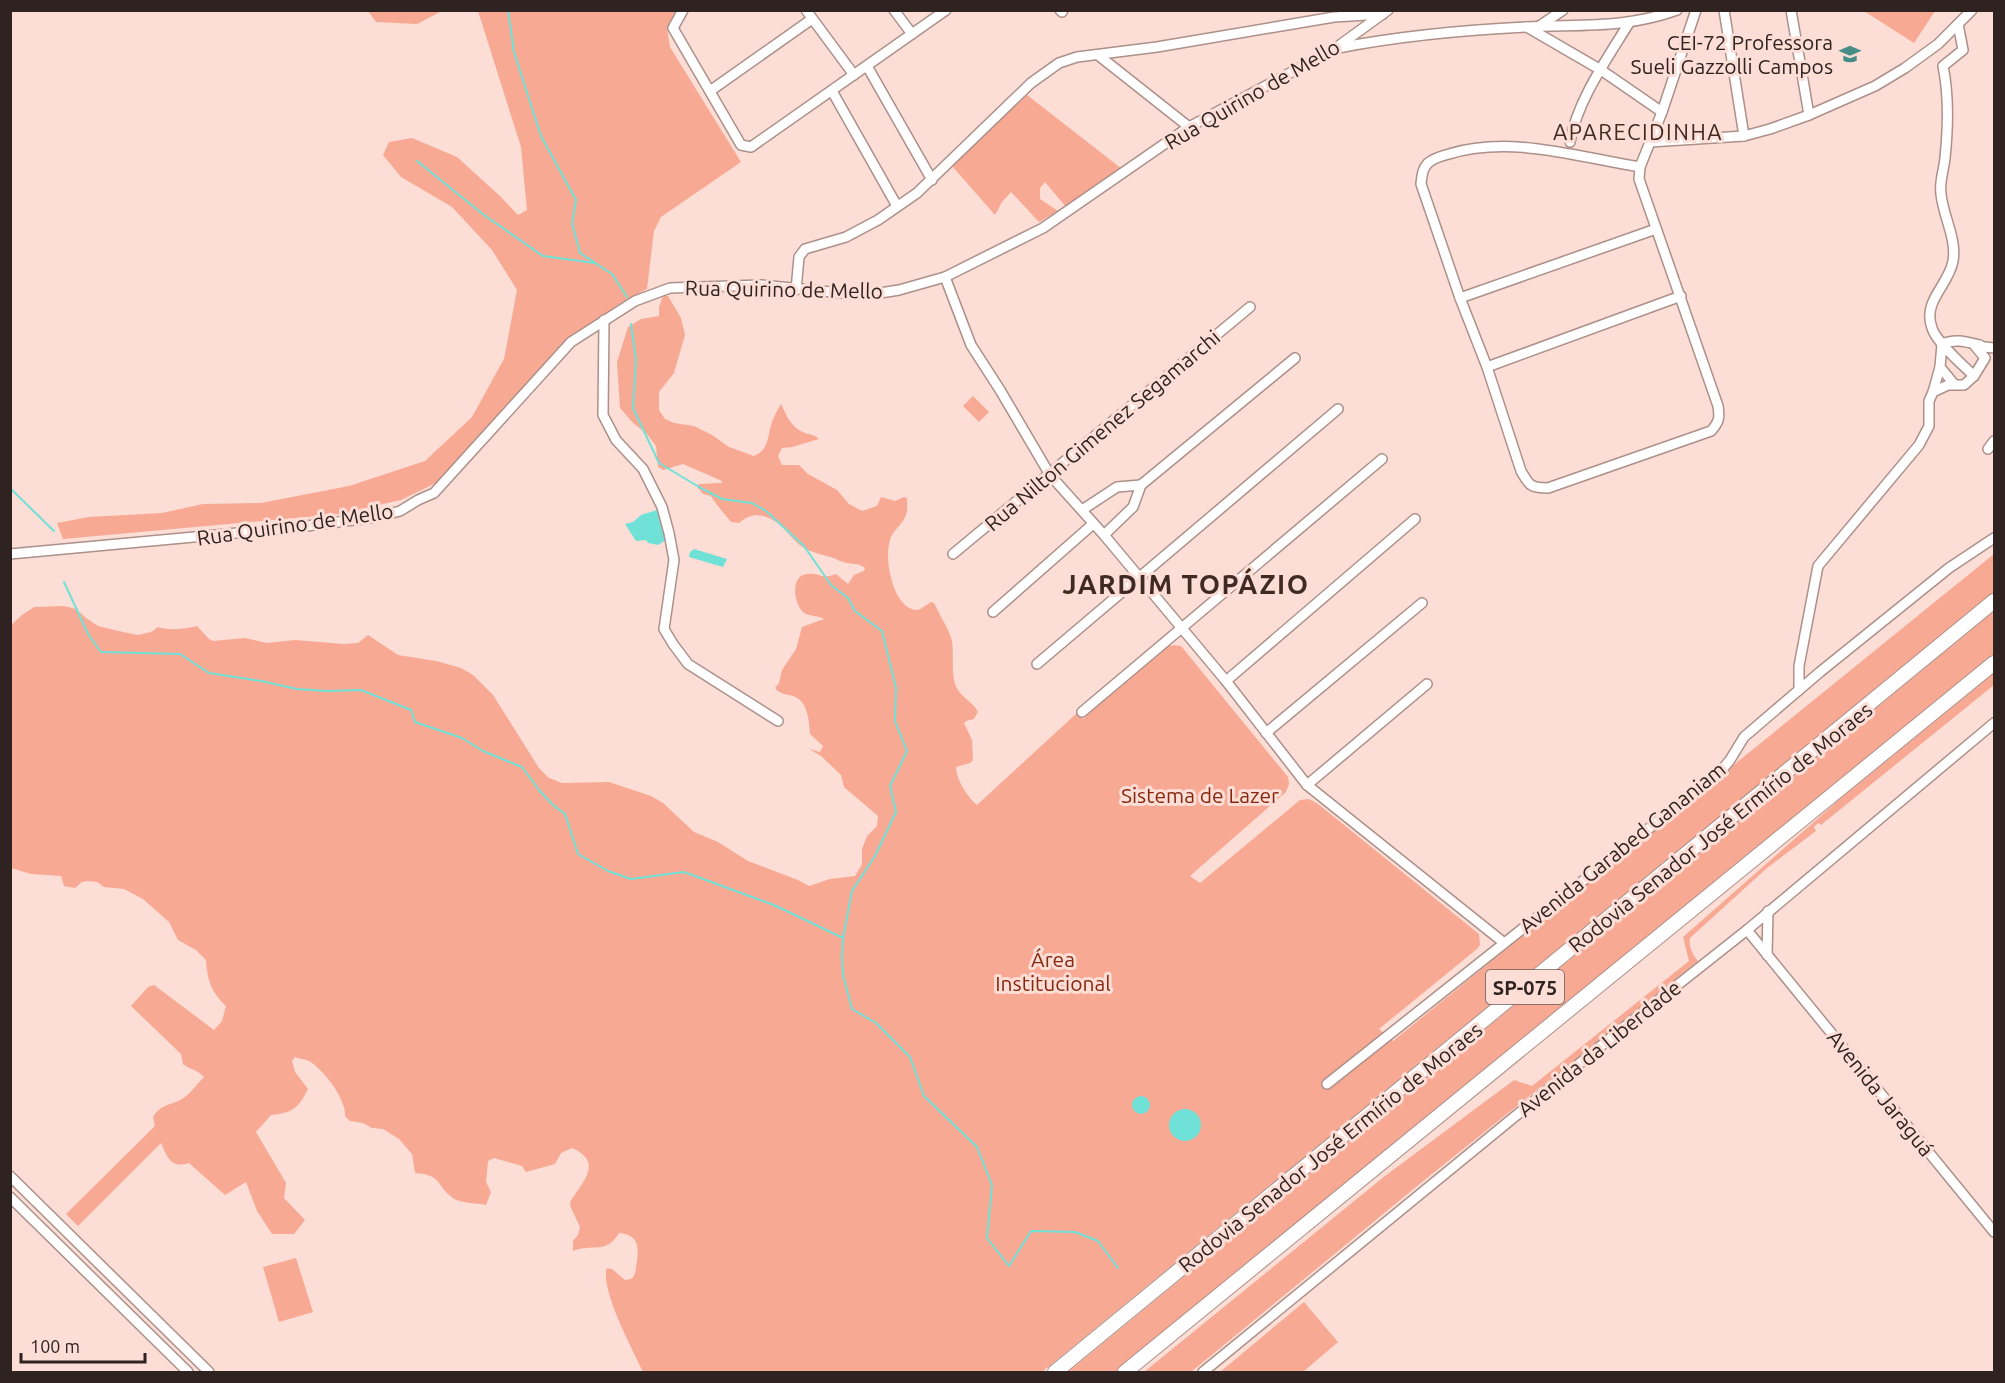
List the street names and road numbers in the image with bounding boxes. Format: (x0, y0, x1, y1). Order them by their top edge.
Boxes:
street label: Rua Quirino de Mello (1160, 34, 1344, 154)
street label: Rua Quirino de Mello (685, 275, 883, 303)
street label: Rua Nilton Gimenez Segamarchi (980, 325, 1224, 535)
street label: Rua Quirino de Mello (195, 498, 395, 550)
street label: Rodovia Senador José Ermírio de Moraes (1563, 697, 1877, 957)
street label: Avenida Garabed Gananiam (1514, 756, 1730, 938)
road number: SP-075 (1486, 970, 1564, 1004)
street label: Avenida da Liberdade (1513, 975, 1685, 1121)
street label: Rodovia Senador José Ermírio de Moraes (1173, 1017, 1487, 1277)
street label: Avenida Jaraguá (1823, 1025, 1939, 1161)

